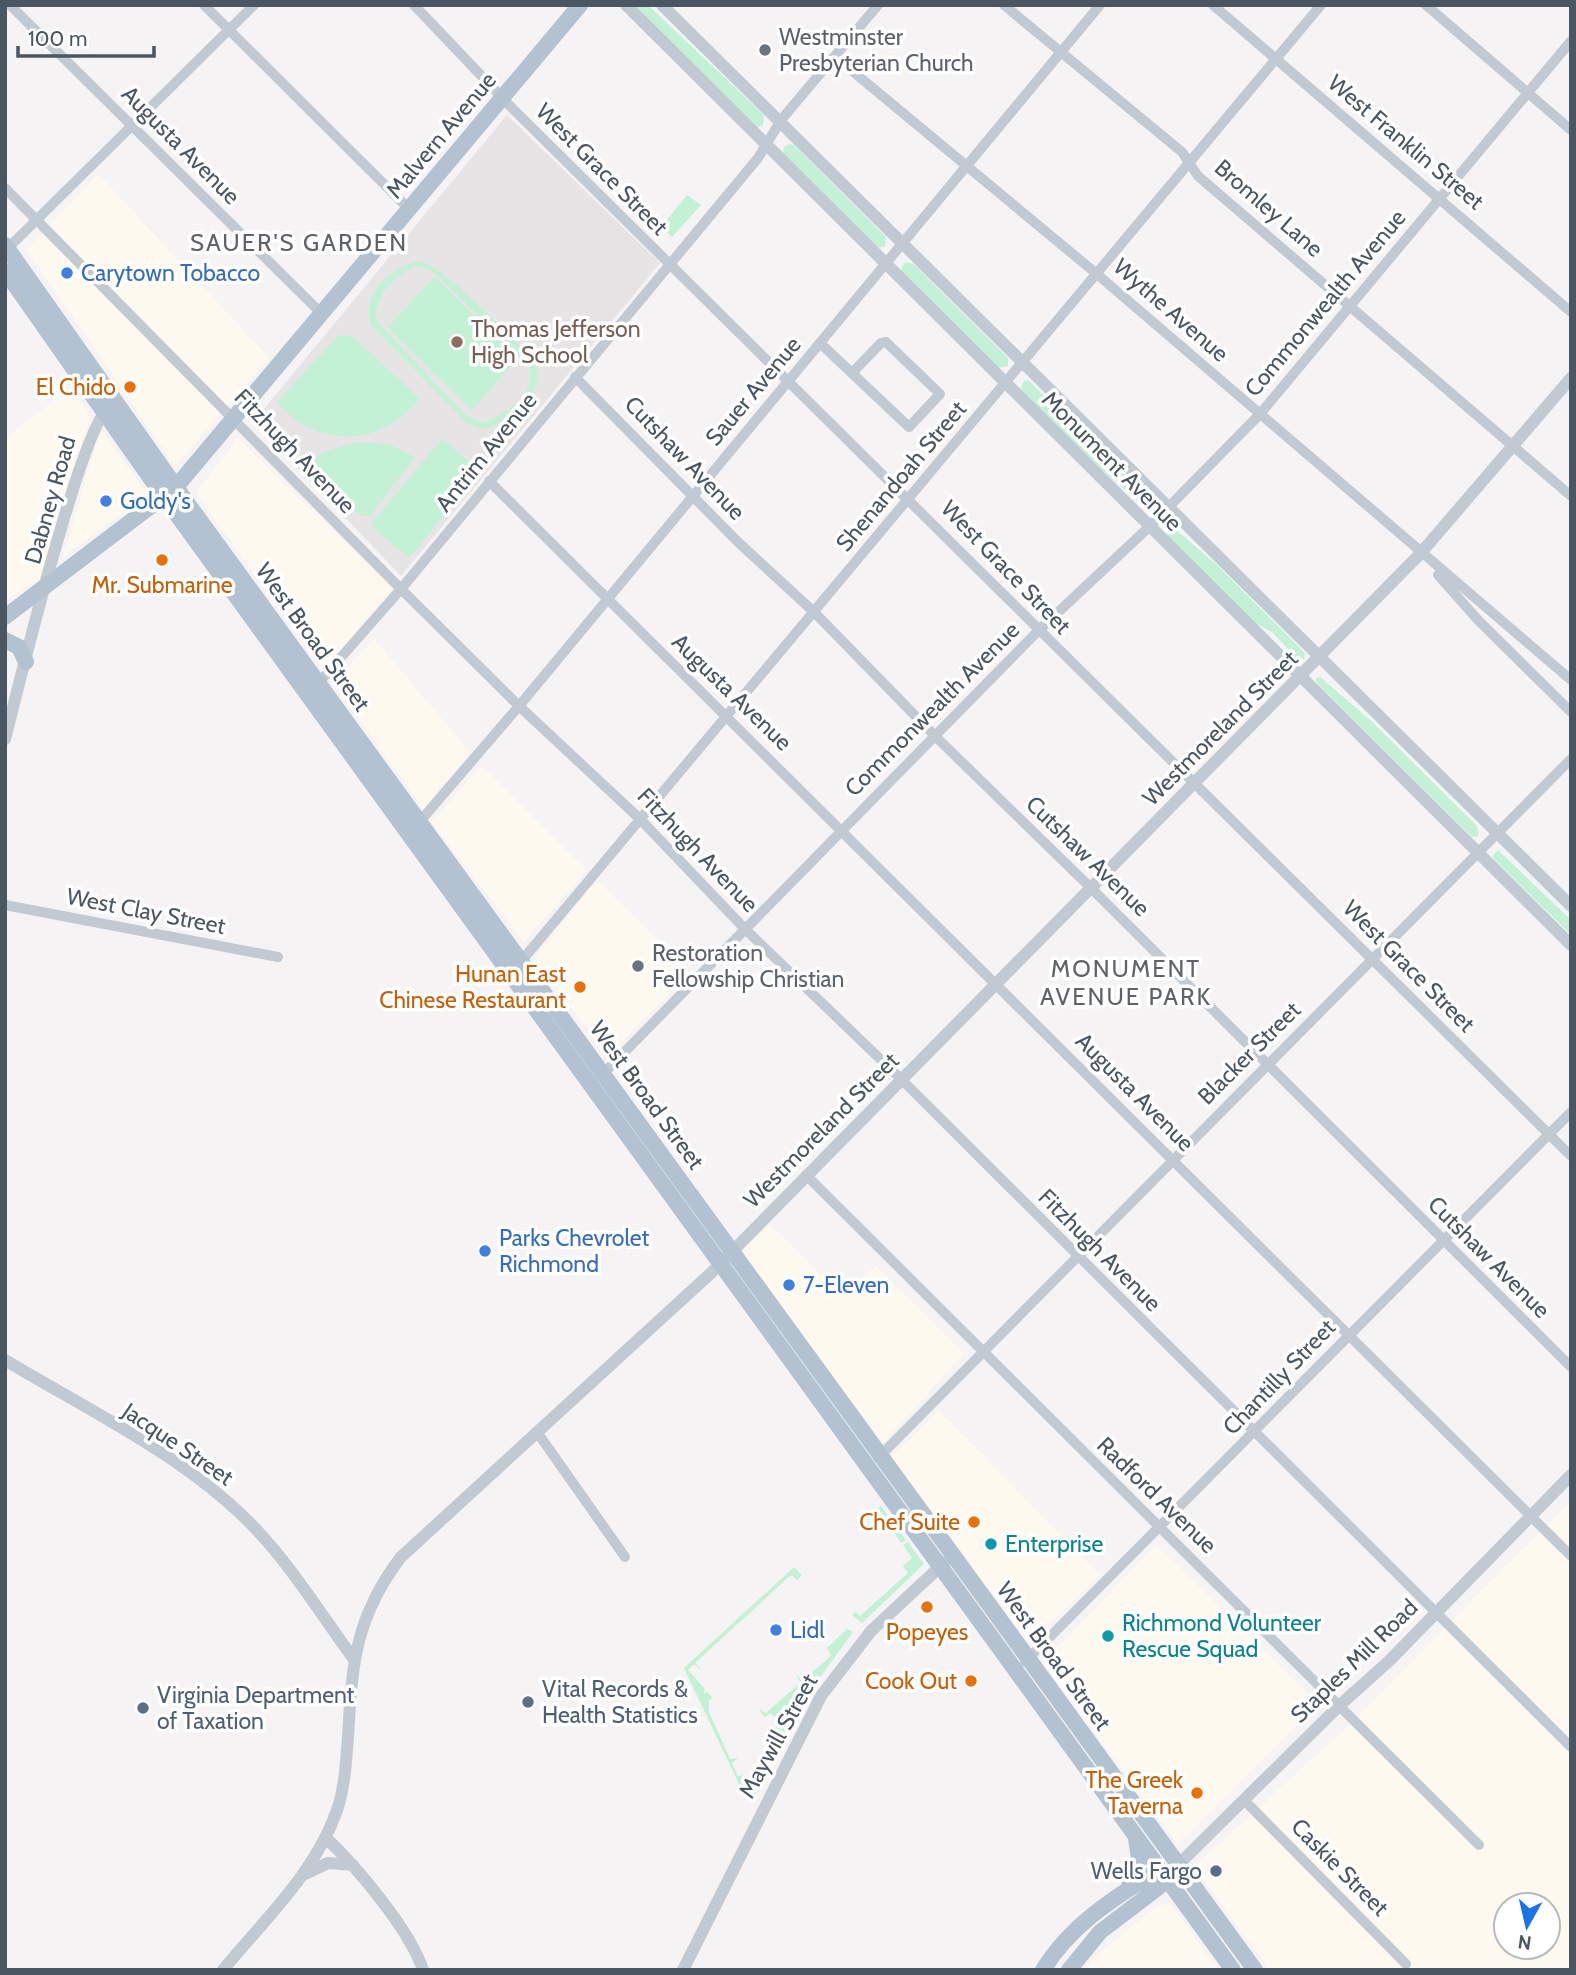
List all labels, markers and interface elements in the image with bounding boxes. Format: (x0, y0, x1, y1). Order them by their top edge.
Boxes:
scale bar (18, 14, 154, 58)
place label: Westminster Presbyterian Church (779, 23, 974, 77)
text: 100 m (28, 26, 87, 51)
marker: Westminster Presbyterian Church (757, 42, 773, 58)
street label: Malvern Avenue (380, 66, 502, 204)
street label: West Franklin Street (1322, 69, 1490, 215)
street label: Augusta Avenue (116, 80, 246, 210)
street label: West Grace Street (530, 97, 674, 241)
street label: Bromley Lane (1209, 153, 1329, 263)
street label: Commonwealth Avenue (1239, 204, 1411, 402)
district label: SAUER'S GARDEN (190, 228, 408, 257)
street label: Wythe Avenue (1108, 252, 1234, 368)
place label: Carytown Tobacco (81, 259, 260, 287)
marker: Carytown Tobacco (59, 265, 75, 281)
place label: Thomas Jefferson High School (471, 315, 641, 369)
street label: Sauer Avenue (699, 331, 807, 451)
marker: Thomas Jefferson High School (449, 334, 465, 350)
place label: El Chido (36, 373, 116, 401)
marker: El Chido (122, 379, 138, 395)
street label: Fitzhugh Avenue (229, 383, 361, 519)
street label: Monument Avenue (1036, 385, 1188, 537)
street label: Antrim Avenue (429, 387, 543, 517)
street label: Cutshaw Avenue (619, 390, 751, 526)
street label: Shenandoah Street (830, 395, 972, 557)
street label: Dabney Road (18, 433, 82, 567)
place label: Goldy's (120, 487, 191, 515)
marker: Goldy's (98, 493, 114, 509)
street label: West Grace Street (935, 494, 1077, 640)
marker: Mr. Submarine (154, 552, 170, 568)
street label: West Broad Street (250, 557, 376, 717)
place label: Mr. Submarine (91, 571, 233, 599)
street label: Commonwealth Avenue (839, 616, 1025, 802)
street label: Augusta Avenue (666, 628, 798, 756)
street label: Westmoreland Street (1137, 644, 1304, 811)
street label: Fitzhugh Avenue (632, 782, 764, 918)
street label: Cutshaw Avenue (1020, 790, 1156, 922)
street label: West Clay Street (64, 882, 228, 940)
street label: West Grace Street (1337, 894, 1481, 1038)
place label: Restoration Fellowship Christian (652, 939, 844, 993)
district label: MONUMENT AVENUE PARK (1040, 954, 1212, 1011)
marker: Restoration Fellowship Christian (630, 958, 646, 974)
place label: Hunan East Chinese Restaurant (379, 960, 566, 1014)
marker: Hunan East Chinese Restaurant (572, 979, 588, 995)
street label: Blacker Street (1192, 996, 1306, 1110)
street label: West Broad Street (584, 1015, 710, 1175)
street label: Augusta Avenue (1070, 1027, 1200, 1157)
street label: Westmoreland Street (738, 1046, 905, 1213)
street label: Fitzhugh Avenue (1033, 1183, 1167, 1317)
street label: Cutshaw Avenue (1422, 1190, 1556, 1324)
place label: Parks Chevrolet Richmond (499, 1224, 649, 1278)
marker: Parks Chevrolet Richmond (477, 1243, 493, 1259)
place label: 7-Eleven (803, 1271, 889, 1299)
marker: 7-Eleven (781, 1277, 797, 1293)
street label: Chantilly Street (1217, 1313, 1341, 1441)
street label: Jacque Street (116, 1396, 239, 1491)
street label: Radford Avenue (1091, 1431, 1223, 1559)
place label: Chef Suite (859, 1508, 960, 1536)
marker: Chef Suite (966, 1514, 982, 1530)
place label: Enterprise (1005, 1530, 1103, 1558)
marker: Enterprise (983, 1536, 999, 1552)
street label: West Broad Street (991, 1576, 1117, 1736)
street label: Staples Mill Road (1285, 1593, 1423, 1729)
marker: Popeyes (919, 1599, 935, 1615)
place label: Richmond Volunteer Rescue Squad (1122, 1609, 1322, 1663)
place label: Lidl (790, 1616, 825, 1644)
place label: Popeyes (886, 1618, 968, 1646)
marker: Lidl (768, 1622, 784, 1638)
marker: Richmond Volunteer Rescue Squad (1100, 1628, 1116, 1644)
place label: Cook Out (865, 1667, 957, 1695)
street label: Maywill Street (732, 1669, 824, 1803)
marker: Cook Out (963, 1673, 979, 1689)
place label: Vital Records & Health Statistics (542, 1675, 698, 1729)
place label: Virginia Department of Taxation (157, 1681, 355, 1735)
marker: Vital Records & Health Statistics (520, 1694, 536, 1710)
marker: Virginia Department of Taxation (135, 1700, 151, 1716)
place label: The Greek Taverna (1085, 1766, 1184, 1820)
marker: The Greek Taverna (1189, 1785, 1205, 1801)
street label: Caskie Street (1286, 1813, 1395, 1922)
place label: Wells Fargo (1091, 1857, 1202, 1885)
marker: Wells Fargo (1208, 1863, 1224, 1879)
north arrow (1492, 1891, 1562, 1961)
text: N (1516, 1930, 1533, 1955)

